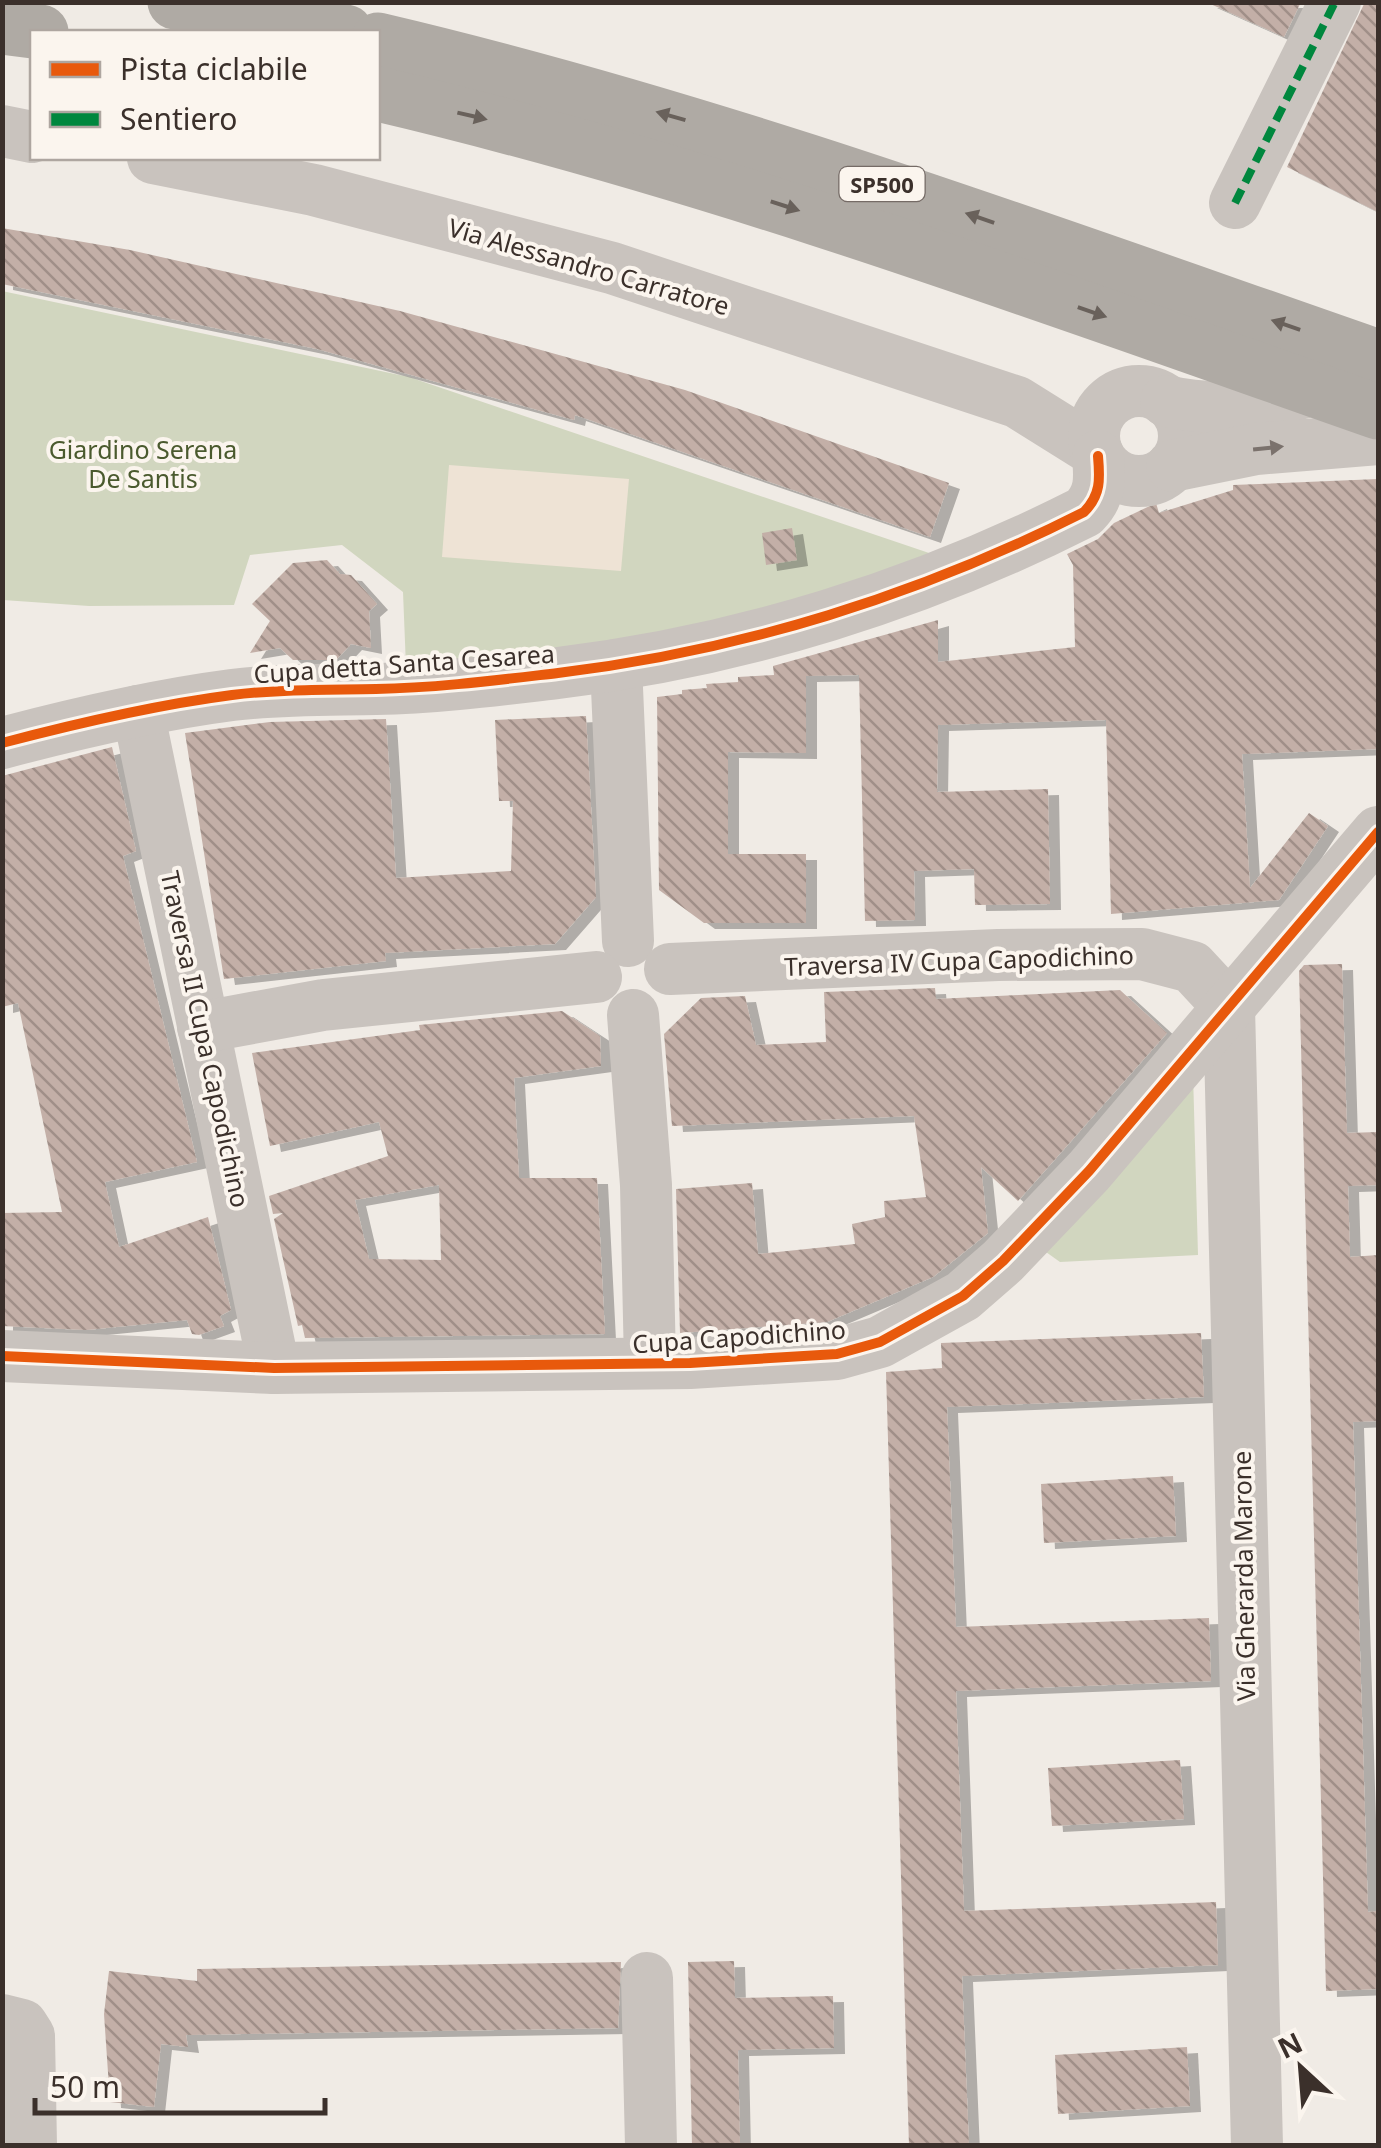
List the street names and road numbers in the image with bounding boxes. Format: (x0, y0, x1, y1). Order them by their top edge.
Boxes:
road number: SP500 (840, 167, 924, 201)
street label: Via Alessandro Carratore (445, 210, 733, 322)
street label: Cupa detta Santa Cesarea (252, 636, 556, 690)
street label: Traversa II Cupa Capodichino (154, 868, 258, 1210)
street label: Traversa IV Cupa Capodichino (784, 937, 1134, 983)
street label: Cupa Capodichino (631, 1312, 847, 1360)
street label: Via Gherarda Marone (1224, 1450, 1262, 1702)

